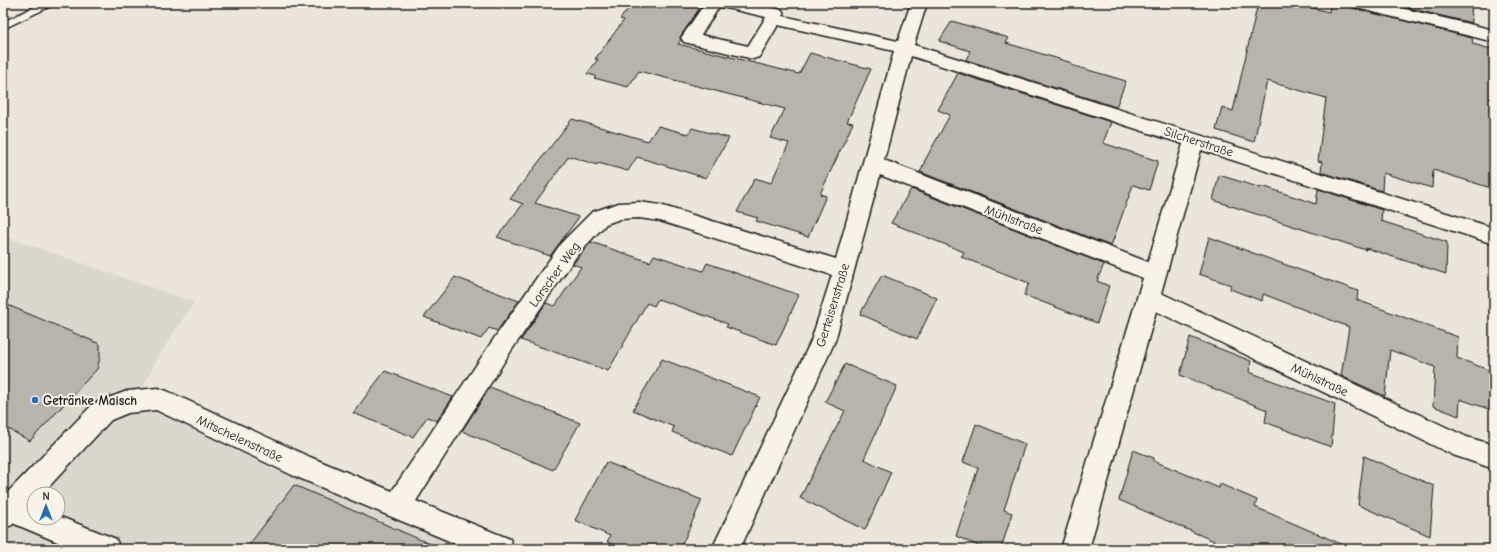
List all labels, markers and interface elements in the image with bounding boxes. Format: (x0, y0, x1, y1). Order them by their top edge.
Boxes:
street label: Silcherstraße (1162, 123, 1236, 160)
street label: Mühlstraße (982, 201, 1046, 238)
street label: Lorscher Weg (526, 239, 583, 310)
street label: Gerteisenstraße (813, 261, 853, 349)
street label: Mühlstraße (1289, 360, 1351, 399)
place label: Getränke Maisch (43, 393, 137, 408)
marker: Getränke Maisch (30, 395, 40, 405)
street label: Mitschelenstraße (194, 412, 286, 465)
north arrow (26, 486, 66, 526)
text: N (42, 490, 50, 503)

